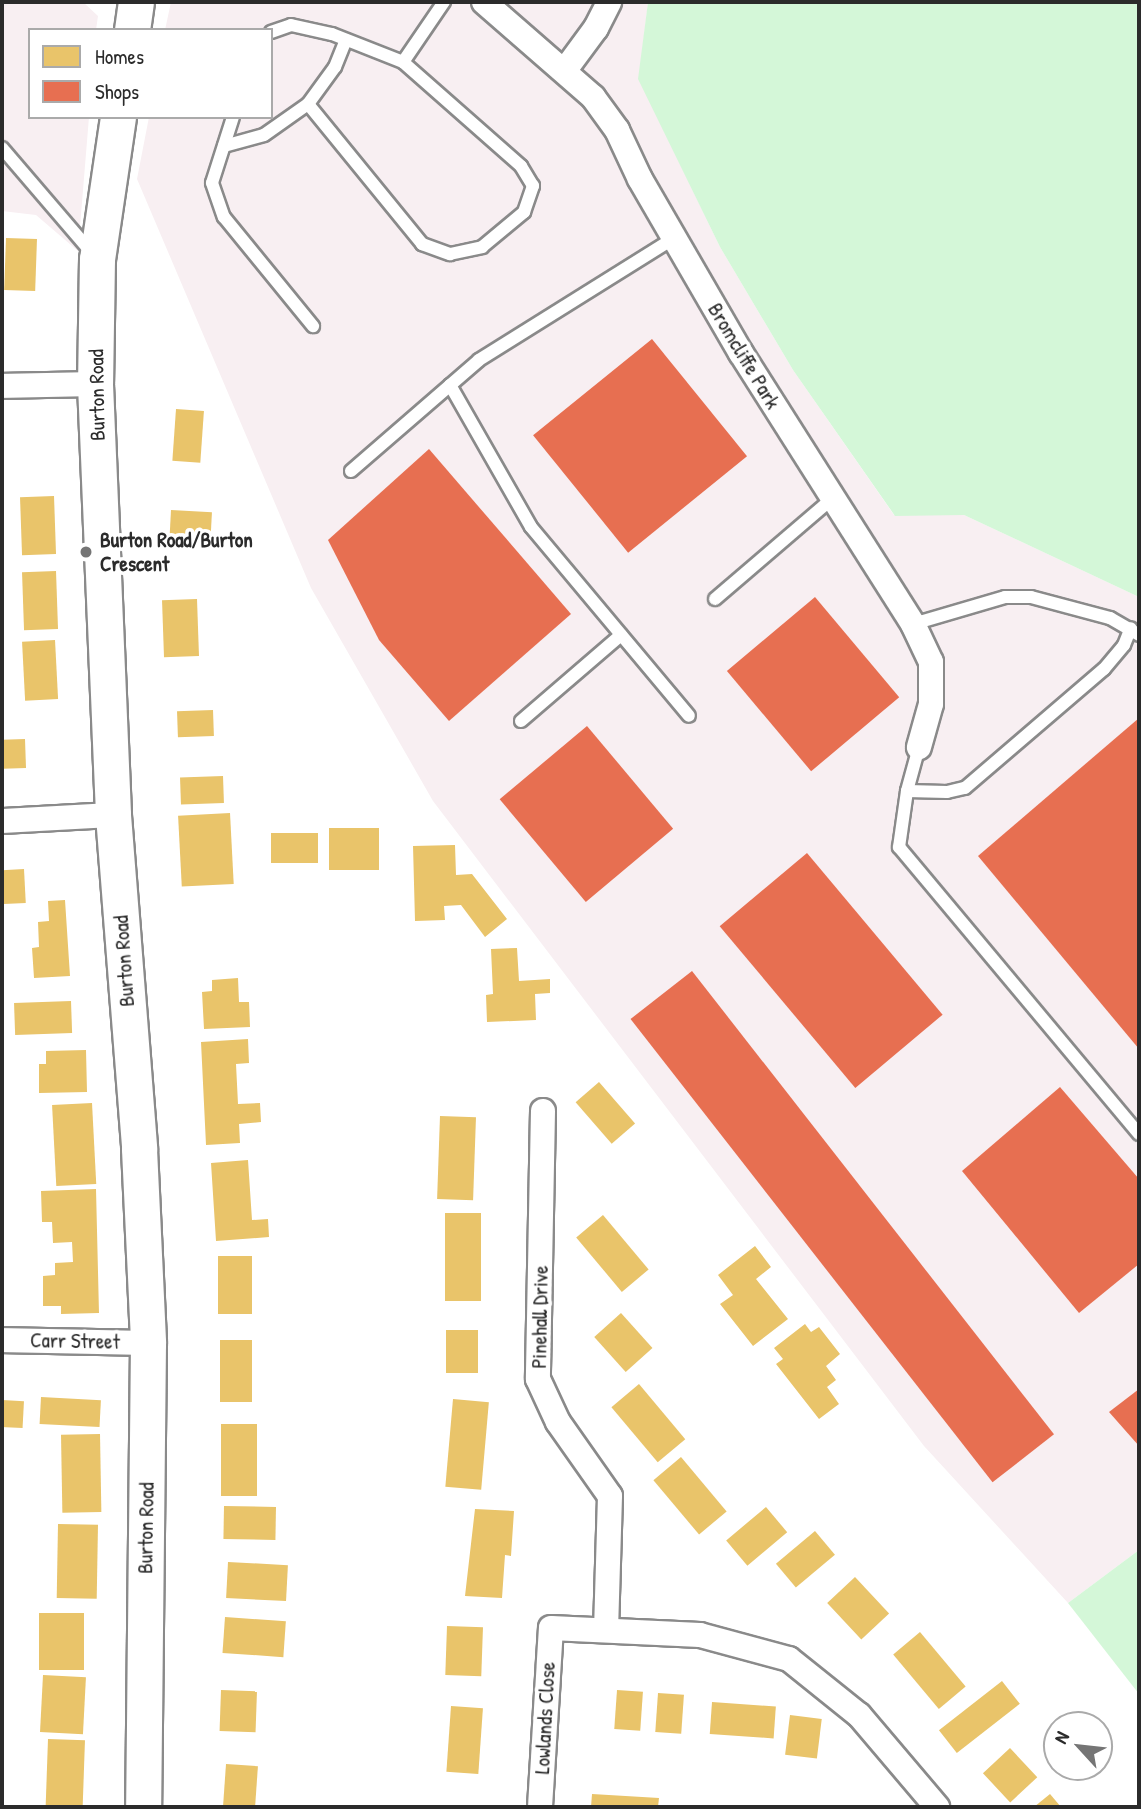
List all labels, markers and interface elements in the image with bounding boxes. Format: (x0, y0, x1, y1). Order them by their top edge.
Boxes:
legend (28, 28, 273, 119)
text: Homes (95, 42, 144, 71)
text: Shops (95, 77, 139, 106)
street label: Bromcliffe Park (702, 298, 786, 414)
street label: Burton Road (84, 349, 110, 441)
place label: Burton Road/Burton Crescent (100, 527, 253, 577)
marker: Burton Road/Burton Crescent (78, 544, 94, 560)
street label: Burton Road (108, 914, 140, 1008)
street label: Pinehall Drive (527, 1265, 553, 1369)
street label: Carr Street (30, 1328, 120, 1354)
street label: Burton Road (133, 1482, 159, 1574)
street label: Lowlands Close (529, 1661, 561, 1775)
north arrow (1043, 1711, 1113, 1781)
text: N (1047, 1727, 1075, 1748)

